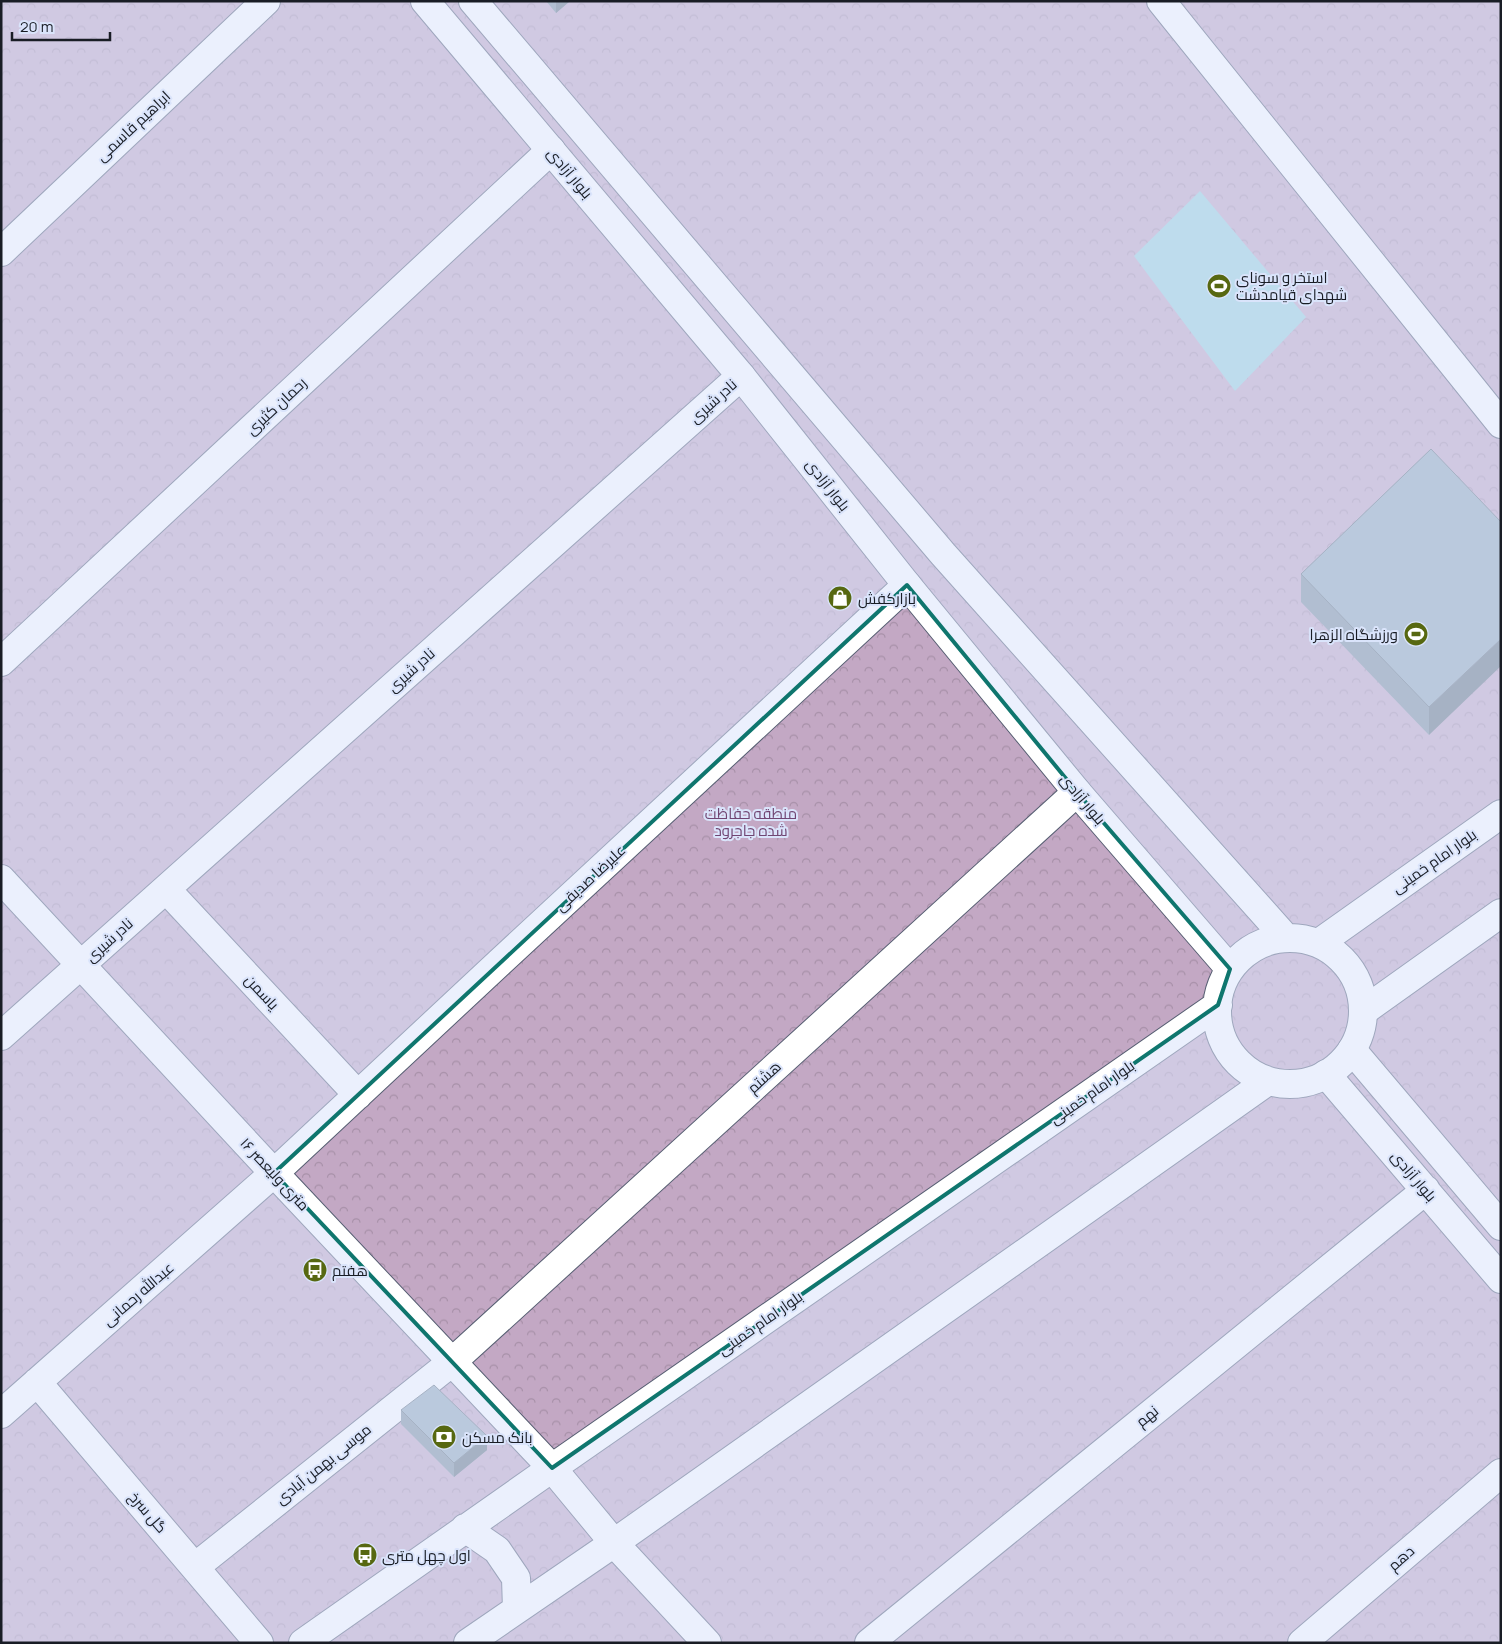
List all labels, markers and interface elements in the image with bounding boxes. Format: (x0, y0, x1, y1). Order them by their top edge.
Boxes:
scale bar (12, 10, 110, 42)
text: 20 m (20, 16, 53, 37)
street label: ابراهیم قاسمی (91, 86, 175, 166)
street label: بلوار آزادی (542, 143, 598, 203)
place label: استخر و سونای شهدای قیامدشت (1236, 267, 1347, 305)
sports icon: استخر و سونای شهدای قیامدشت (1206, 273, 1232, 299)
street label: رحمان کثیری (241, 372, 311, 440)
street label: نادر شیری (685, 374, 741, 428)
street label: بلوار آزادی (801, 455, 855, 515)
shop icon: بازارکفش (827, 585, 853, 611)
place label: بازارکفش (858, 588, 916, 609)
sports icon: ورزشگاه الزهرا (1403, 621, 1429, 647)
place label: ورزشگاه الزهرا (1310, 624, 1398, 645)
street label: نادر شیری (383, 643, 439, 697)
street label: بلوار آزادی (1055, 769, 1111, 829)
park label: منطقه حفاظت شده جاجرود (705, 803, 797, 841)
street label: بلوار امام خمینی (1387, 824, 1481, 898)
street label: علیرضا صدیقی (550, 840, 630, 916)
street label: نادر شیری (81, 913, 137, 967)
street label: یاسمن (240, 970, 284, 1014)
street label: بلوار امام خمینی (1045, 1055, 1139, 1129)
street label: هشتم (742, 1056, 786, 1098)
street label: ۱۶ متری ولیعصر (236, 1133, 314, 1215)
street label: بلوار آزادی (1386, 1146, 1442, 1206)
street label: عبدالله رحمانی (98, 1257, 178, 1331)
bus stop icon: هفتم (302, 1257, 328, 1283)
place label: هفتم (332, 1260, 368, 1281)
street label: بلوار امام خمینی (713, 1286, 807, 1360)
street label: نهم (1131, 1400, 1163, 1432)
street label: موسی بهمن آبادی (271, 1419, 375, 1509)
bank icon: بانک مسکن (431, 1424, 457, 1450)
place label: بانک مسکن (462, 1427, 533, 1448)
street label: گل سرخ (123, 1487, 172, 1538)
street label: دهم (1383, 1541, 1419, 1575)
bus stop icon: اول چهل متری (352, 1542, 378, 1568)
place label: اول چهل متری (382, 1545, 471, 1566)

